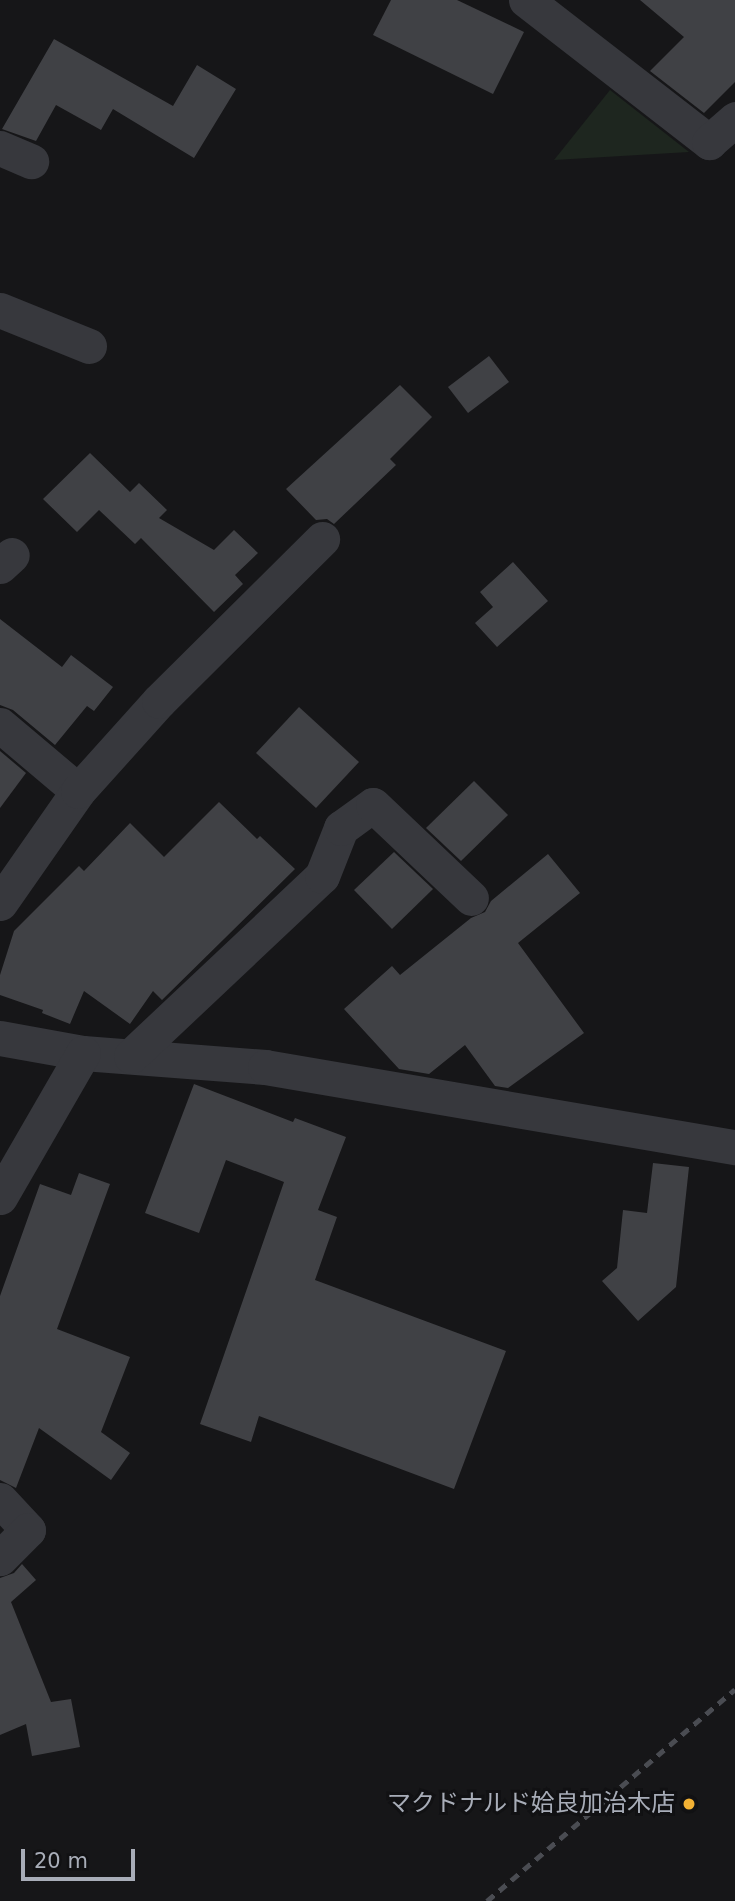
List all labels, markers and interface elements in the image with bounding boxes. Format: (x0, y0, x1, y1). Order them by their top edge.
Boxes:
place label: マクドナルド姶良加治木店 (387, 1790, 675, 1818)
marker: マクドナルド姶良加治木店 (681, 1796, 697, 1812)
scale bar (24, 1834, 138, 1878)
text: 20 m (34, 1849, 88, 1873)

